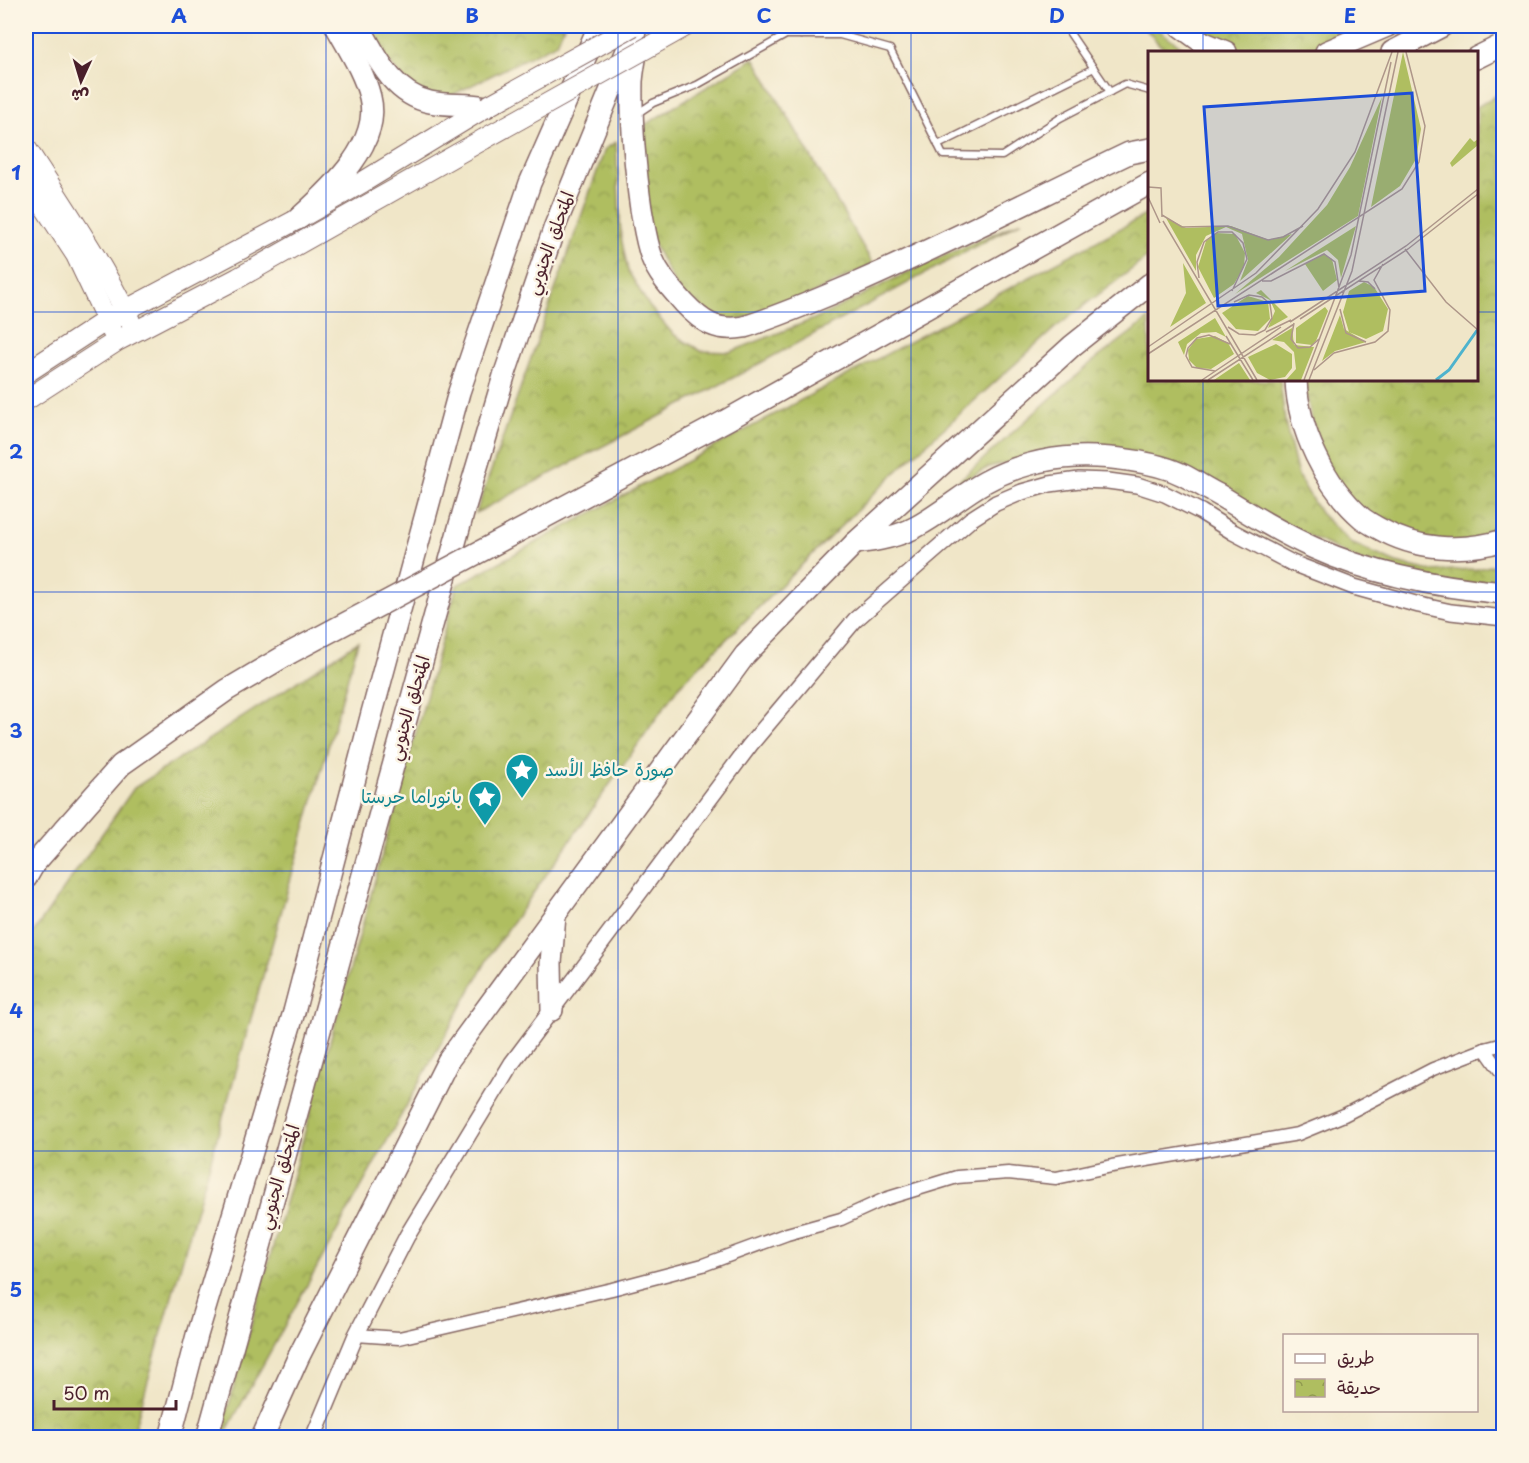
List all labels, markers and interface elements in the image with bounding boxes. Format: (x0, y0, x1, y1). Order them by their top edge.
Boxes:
text: A (171, 0, 187, 30)
text: B (465, 0, 479, 30)
text: C (756, 0, 772, 30)
text: D (1049, 0, 1065, 30)
text: E (1344, 0, 1356, 30)
north arrow (51, 51, 111, 111)
inset map (1148, 51, 1478, 381)
text: ش (70, 84, 90, 110)
text: 1 (11, 157, 21, 187)
street label: المتحلق الجنوبي (517, 187, 584, 299)
text: 2 (9, 436, 23, 466)
street label: المتحلق الجنوبي (380, 652, 439, 765)
text: 3 (9, 715, 23, 745)
place icon: صورة حافظ الأسد (504, 752, 540, 799)
place label: صورة حافظ الأسد (545, 755, 674, 782)
place icon: بانوراما حرستا (467, 779, 503, 826)
place label: بانوراما حرستا (361, 782, 462, 809)
text: 4 (9, 995, 23, 1025)
street label: المتحلق الجنوبي (250, 1121, 309, 1234)
text: 5 (10, 1274, 22, 1304)
legend (1283, 1334, 1478, 1412)
text: طريق (1337, 1343, 1375, 1370)
scale bar (54, 1373, 176, 1411)
text: حديقة (1337, 1373, 1381, 1400)
text: 50 m (63, 1379, 110, 1406)

